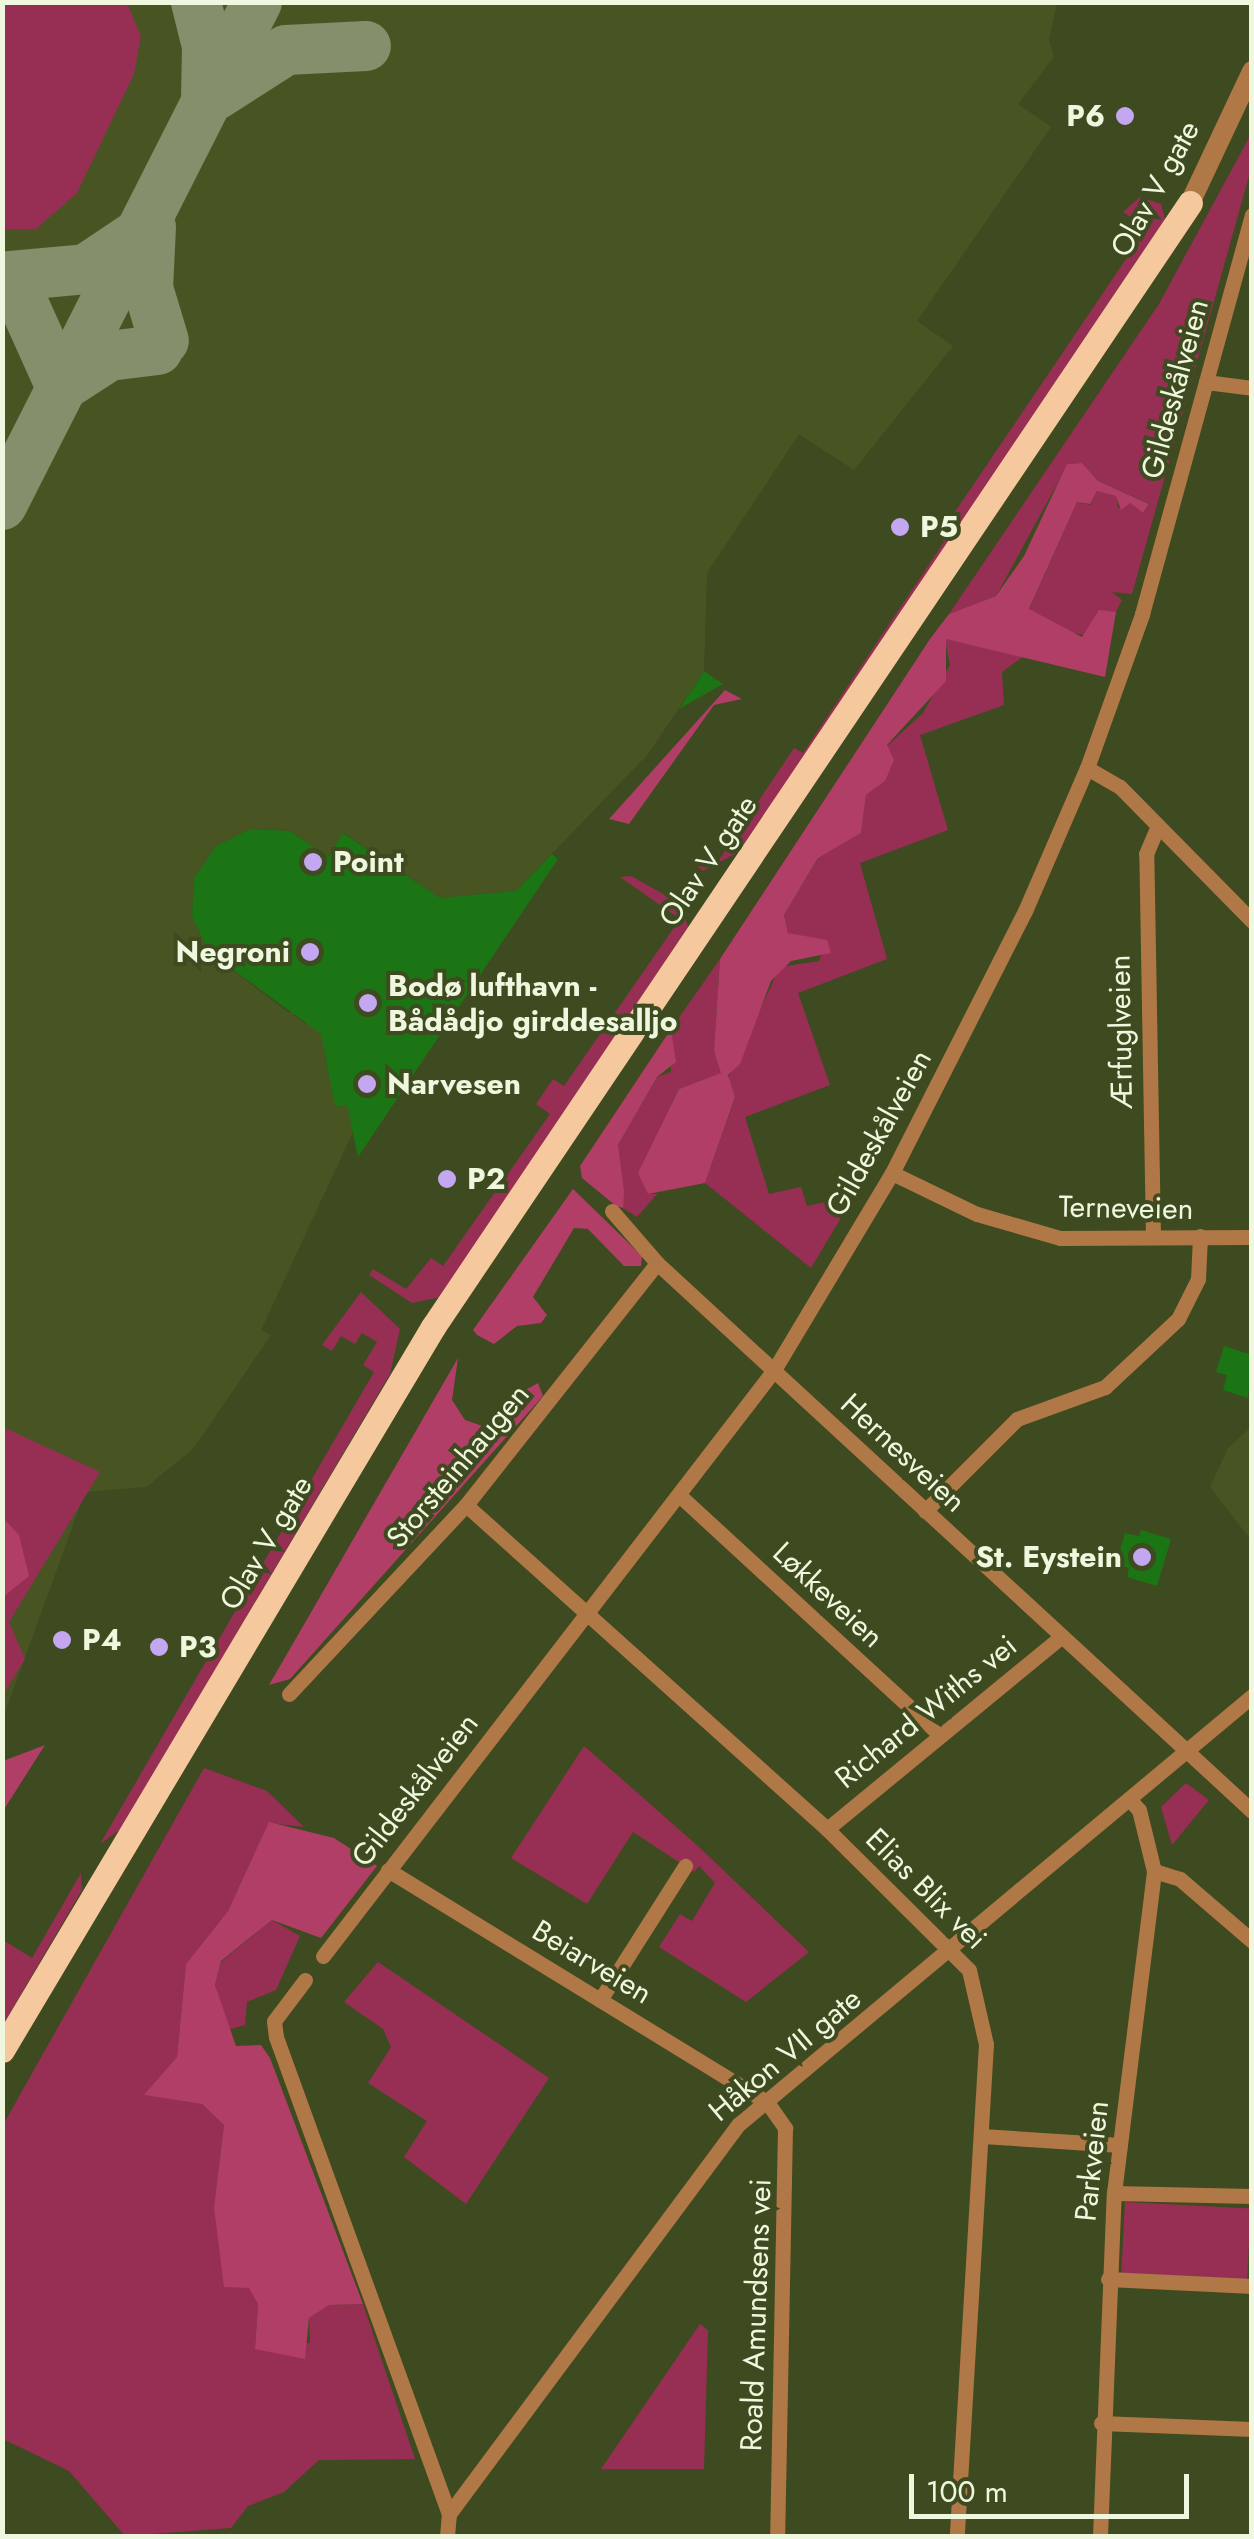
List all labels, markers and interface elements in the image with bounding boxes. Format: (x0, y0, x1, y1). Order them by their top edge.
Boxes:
place label: P6 (1066, 98, 1105, 134)
marker: P6 (1114, 105, 1136, 127)
street label: Olav V gate (1103, 115, 1207, 263)
street label: Gildeskålveien (1134, 295, 1216, 483)
place label: P5 (920, 509, 958, 545)
marker: P5 (889, 516, 911, 538)
street label: Olav V gate (651, 789, 765, 933)
place label: Point (333, 844, 404, 880)
marker: Point (302, 851, 324, 873)
place label: Negroni (176, 934, 290, 970)
marker: Negroni (299, 941, 321, 963)
street label: Ærfuglveien (1102, 954, 1140, 1110)
place label: Bodø lufthavn - Bådådjo girddesalljo (388, 968, 677, 1038)
marker: Bodø lufthavn - Bådådjo girddesalljo (357, 992, 379, 1014)
street label: Gildeskålveien (819, 1044, 939, 1222)
place label: Narvesen (387, 1066, 521, 1102)
marker: Narvesen (356, 1073, 378, 1095)
place label: P2 (467, 1161, 505, 1197)
marker: P2 (436, 1168, 458, 1190)
street label: Terneveien (1058, 1189, 1194, 1227)
street label: Storsteinhaugen (379, 1377, 537, 1555)
street label: Hernesveien (833, 1386, 973, 1520)
street label: Olav V gate (212, 1469, 320, 1617)
street label: Løkkeveien (765, 1535, 891, 1655)
place label: St. Eystein (975, 1539, 1122, 1575)
marker: St. Eystein (1131, 1546, 1153, 1568)
place label: P4 (82, 1622, 122, 1658)
street label: Richard Withs vei (828, 1628, 1024, 1796)
marker: P4 (51, 1629, 73, 1651)
place label: P3 (179, 1629, 216, 1665)
marker: P3 (148, 1636, 170, 1658)
street label: Gildeskålveien (344, 1706, 486, 1874)
street label: Elias Blix vei (858, 1821, 994, 1957)
street label: Beiarveien (526, 1912, 658, 2012)
street label: Håkon VII gate (702, 1981, 868, 2129)
street label: Parkveien (1068, 2099, 1116, 2223)
street label: Roald Amundsens vei (733, 2178, 779, 2452)
scale bar (914, 2454, 1194, 2516)
text: 100 m (926, 2470, 1008, 2513)

